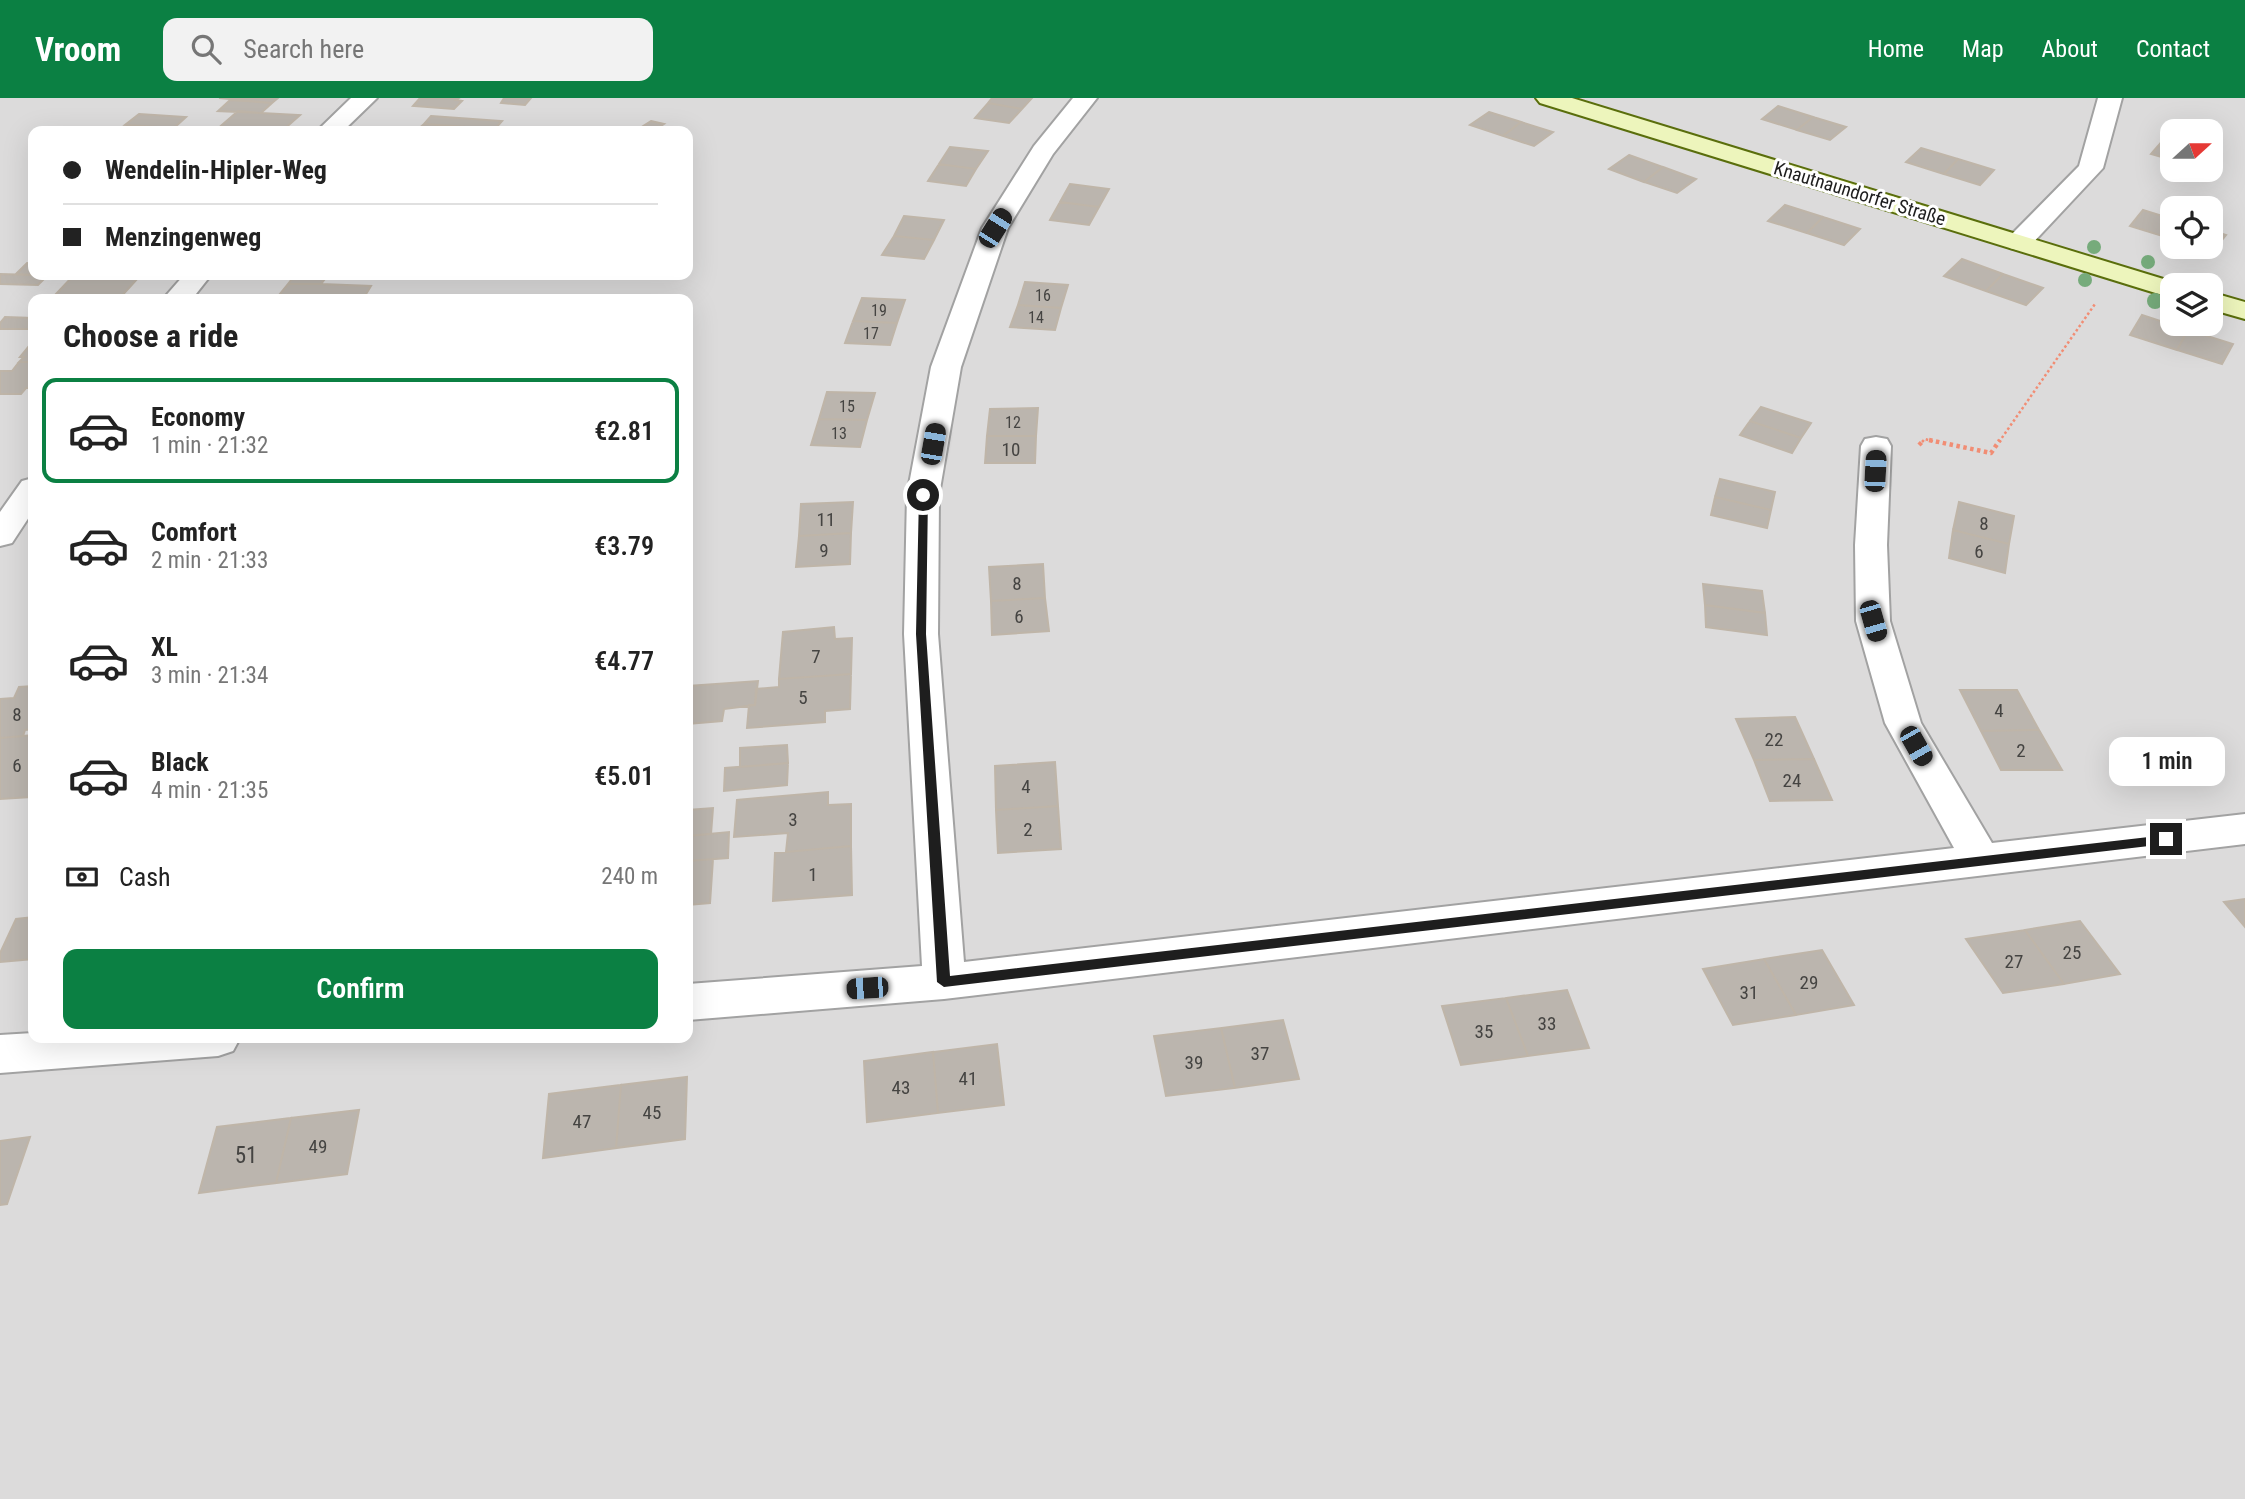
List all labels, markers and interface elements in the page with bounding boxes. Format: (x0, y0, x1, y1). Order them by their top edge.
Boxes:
search box (163, 18, 653, 81)
text: Vroom (35, 30, 121, 69)
icon: search (187, 30, 225, 68)
text: Search here (243, 34, 364, 64)
text: Home (1868, 35, 1924, 63)
text: Map (1962, 35, 2004, 63)
text: About (2042, 35, 2098, 63)
text: Contact (2136, 35, 2210, 63)
north arrow (2160, 119, 2222, 182)
map controls (2160, 119, 2223, 336)
text: Wendelin-Hipler-Weg (105, 155, 327, 185)
street label: Knautnaundorfer Straße (1771, 156, 1949, 231)
button: locate (2160, 196, 2223, 259)
car (975, 205, 1016, 251)
text: Menzingenweg (105, 222, 261, 252)
button: layers (2160, 273, 2223, 336)
house number: 16 (1035, 286, 1051, 305)
house number: 19 (871, 301, 887, 320)
house number: 14 (1028, 308, 1044, 327)
text: Choose a ride (63, 317, 238, 355)
house number: 17 (863, 324, 879, 343)
house number: 15 (839, 397, 855, 416)
icon: car (67, 399, 130, 462)
text: Economy (151, 402, 245, 432)
house number: 12 (1005, 413, 1021, 432)
text: €2.81 (594, 416, 654, 446)
car (920, 421, 947, 467)
house number: 13 (831, 424, 847, 443)
text: 1 min · 21:32 (151, 432, 268, 459)
house number: 10 (1002, 438, 1020, 461)
car (1864, 449, 1887, 493)
route start (907, 479, 939, 511)
house number: 11 (817, 508, 835, 531)
house number: 8 (1979, 512, 1989, 535)
icon: car (67, 514, 130, 577)
text: Comfort (151, 517, 237, 547)
text: €3.79 (594, 531, 654, 561)
house number: 9 (819, 539, 829, 562)
house number: 6 (1974, 540, 1984, 563)
text: 2 min · 21:33 (151, 547, 268, 574)
house number: 8 (1012, 572, 1022, 595)
car (1858, 598, 1889, 644)
house number: 6 (1014, 605, 1024, 628)
icon: car (67, 629, 130, 692)
text: XL (151, 632, 178, 662)
house number: 7 (811, 645, 821, 668)
text: €4.77 (594, 646, 654, 676)
text: 3 min · 21:34 (151, 662, 268, 689)
house number: 5 (798, 686, 808, 709)
house number: 4 (1994, 699, 2004, 722)
house number: 8 (12, 703, 22, 726)
car (1897, 723, 1936, 769)
house number: 22 (1765, 728, 1783, 751)
callout: 1 min (2108, 738, 2224, 786)
house number: 2 (2016, 739, 2026, 762)
icon: car (67, 744, 130, 807)
text: Black (151, 747, 209, 777)
text: 1 min (2142, 748, 2192, 775)
house number: 6 (12, 754, 22, 777)
text: €5.01 (594, 761, 654, 791)
house number: 24 (1783, 769, 1801, 792)
house number: 4 (1021, 775, 1031, 798)
text: 4 min · 21:35 (151, 777, 268, 804)
house number: 3 (788, 808, 798, 831)
house number: 2 (1023, 818, 1033, 841)
route end (2150, 823, 2182, 855)
icon: cash (63, 858, 101, 896)
text: Cash (119, 862, 171, 892)
text: 240 m (601, 863, 658, 890)
house number: 1 (808, 863, 818, 886)
house number: 25 (2063, 941, 2081, 964)
button: Confirm (63, 949, 658, 1029)
house number: 27 (2005, 950, 2023, 973)
house number: 29 (1800, 971, 1818, 994)
car (846, 976, 889, 1000)
house number: 31 (1740, 981, 1758, 1004)
house number: 33 (1538, 1012, 1556, 1035)
house number: 35 (1475, 1020, 1493, 1043)
house number: 37 (1251, 1042, 1269, 1065)
house number: 39 (1185, 1051, 1203, 1074)
house number: 41 (959, 1067, 977, 1090)
house number: 43 (892, 1076, 910, 1099)
house number: 45 (643, 1101, 661, 1124)
house number: 47 (573, 1110, 591, 1133)
house number: 49 (309, 1135, 327, 1158)
house number: 51 (235, 1142, 257, 1169)

